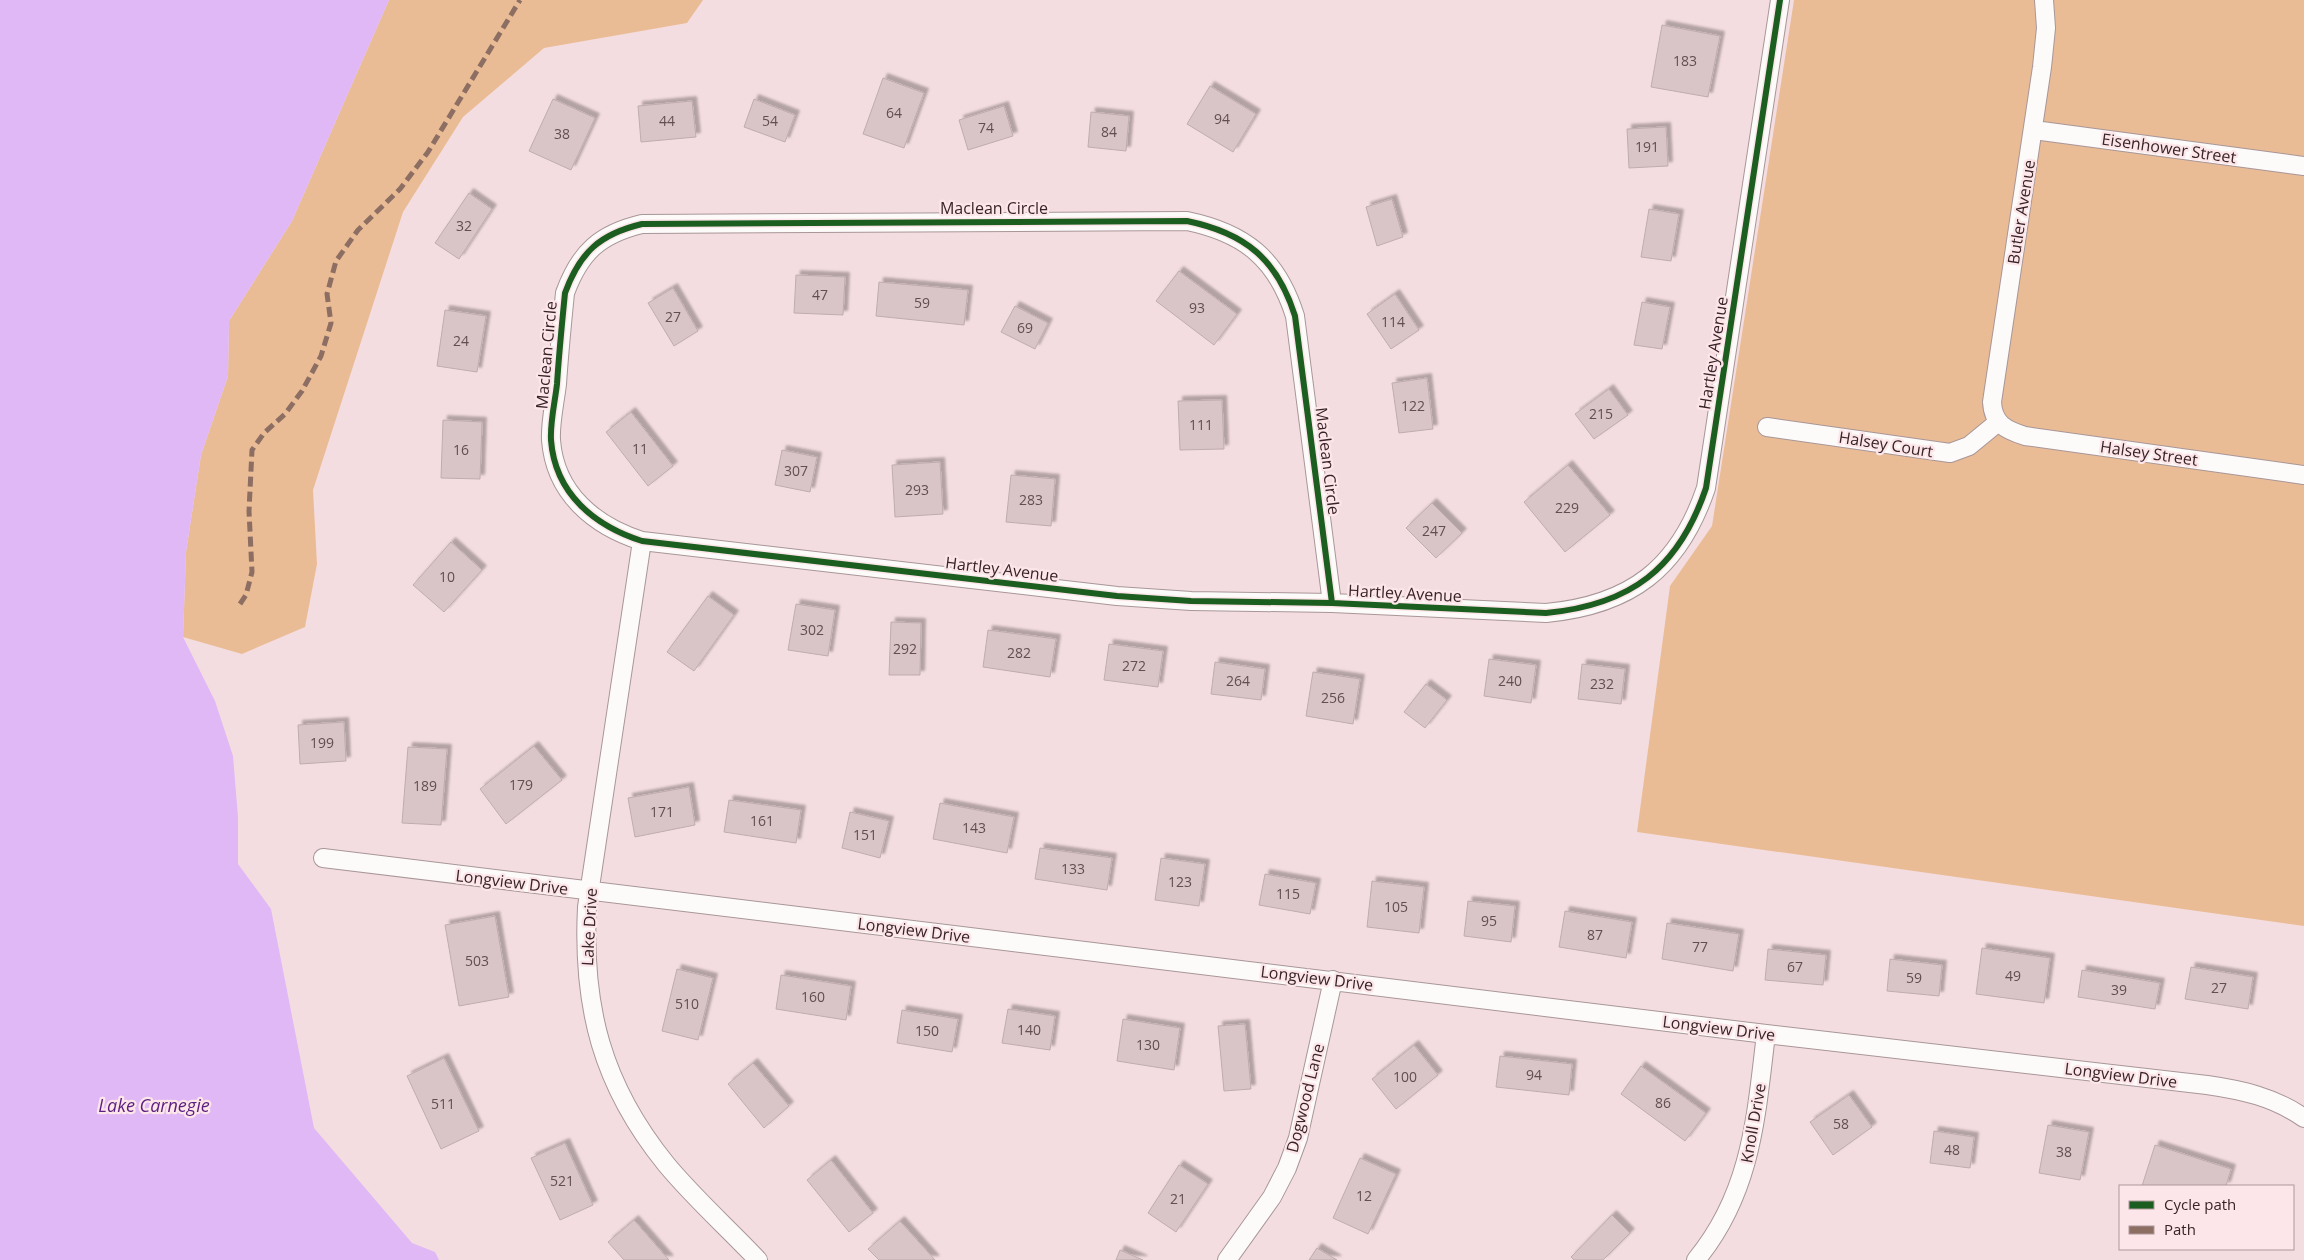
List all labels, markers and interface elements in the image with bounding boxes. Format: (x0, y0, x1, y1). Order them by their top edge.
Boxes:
house number: 183 (1673, 51, 1697, 70)
house number: 64 (886, 103, 902, 122)
house number: 94 (1214, 109, 1230, 128)
house number: 44 (659, 111, 675, 130)
house number: 54 (762, 111, 778, 130)
house number: 74 (978, 118, 994, 137)
house number: 84 (1101, 122, 1117, 141)
house number: 38 (554, 124, 570, 143)
street label: Eisenhower Street (2100, 128, 2238, 168)
house number: 191 (1635, 137, 1659, 156)
street label: Butler Avenue (2002, 158, 2040, 266)
street label: Maclean Circle (940, 197, 1048, 219)
house number: 32 (456, 216, 472, 235)
house number: 47 (812, 285, 828, 304)
house number: 59 (914, 293, 930, 312)
street label: Hartley Avenue (1693, 295, 1733, 411)
house number: 93 (1189, 298, 1205, 317)
street label: Maclean Circle (530, 300, 562, 410)
house number: 27 (665, 307, 681, 326)
house number: 114 (1381, 312, 1405, 331)
house number: 69 (1017, 318, 1033, 337)
house number: 24 (453, 331, 469, 350)
house number: 122 (1401, 396, 1425, 415)
house number: 215 (1589, 404, 1613, 423)
street label: Maclean Circle (1310, 406, 1346, 516)
house number: 111 (1189, 415, 1213, 434)
street label: Halsey Court (1837, 426, 1935, 462)
street label: Halsey Street (2099, 435, 2199, 471)
house number: 11 (632, 439, 648, 458)
house number: 16 (453, 440, 469, 459)
house number: 307 (784, 461, 808, 480)
house number: 293 (905, 480, 929, 499)
house number: 283 (1019, 490, 1043, 509)
house number: 229 (1555, 498, 1579, 517)
house number: 247 (1422, 521, 1446, 540)
street label: Hartley Avenue (944, 551, 1060, 587)
house number: 10 (439, 567, 455, 586)
street label: Hartley Avenue (1348, 579, 1462, 607)
house number: 302 (800, 620, 824, 639)
house number: 292 (893, 639, 917, 658)
house number: 282 (1007, 643, 1031, 662)
house number: 272 (1122, 656, 1146, 675)
house number: 264 (1226, 671, 1250, 690)
house number: 240 (1498, 671, 1522, 690)
house number: 232 (1590, 674, 1614, 693)
house number: 256 (1321, 688, 1345, 707)
house number: 199 (310, 733, 334, 752)
house number: 179 (509, 775, 533, 794)
house number: 189 (413, 776, 437, 795)
house number: 171 (650, 802, 674, 821)
house number: 161 (750, 811, 774, 830)
house number: 143 (962, 818, 986, 837)
house number: 151 (853, 825, 877, 844)
house number: 133 (1061, 859, 1085, 878)
street label: Longview Drive (454, 864, 570, 900)
house number: 123 (1168, 872, 1192, 891)
house number: 115 (1276, 884, 1300, 903)
street label: Lake Drive (576, 887, 602, 966)
house number: 105 (1384, 897, 1408, 916)
house number: 95 (1481, 911, 1497, 930)
street label: Longview Drive (856, 912, 972, 948)
house number: 87 (1587, 925, 1603, 944)
house number: 77 (1692, 937, 1708, 956)
house number: 503 (465, 951, 489, 970)
house number: 67 (1787, 957, 1803, 976)
street label: Longview Drive (1259, 960, 1375, 996)
house number: 49 (2005, 966, 2021, 985)
house number: 59 (1906, 968, 1922, 987)
house number: 27 (2211, 978, 2227, 997)
house number: 39 (2111, 980, 2127, 999)
house number: 160 (801, 987, 825, 1006)
house number: 510 (675, 994, 699, 1013)
street label: Longview Drive (1661, 1010, 1777, 1046)
house number: 140 (1017, 1020, 1041, 1039)
house number: 150 (915, 1021, 939, 1040)
house number: 130 (1136, 1035, 1160, 1054)
street label: Dogwood Lane (1281, 1041, 1329, 1155)
street label: Longview Drive (2063, 1057, 2179, 1093)
house number: 94 (1526, 1065, 1542, 1084)
house number: 100 (1393, 1067, 1417, 1086)
street label: Knoll Drive (1735, 1081, 1771, 1165)
water label: Lake Carnegie (98, 1093, 210, 1117)
house number: 86 (1655, 1093, 1671, 1112)
house number: 511 (431, 1094, 455, 1113)
house number: 58 (1833, 1114, 1849, 1133)
house number: 48 (1944, 1140, 1960, 1159)
house number: 38 (2056, 1142, 2072, 1161)
house number: 521 (550, 1171, 574, 1190)
legend (2119, 1185, 2294, 1250)
house number: 12 (1356, 1186, 1372, 1205)
house number: 21 (1170, 1189, 1186, 1208)
text: Cycle path (2164, 1194, 2236, 1214)
text: Path (2164, 1219, 2196, 1239)

